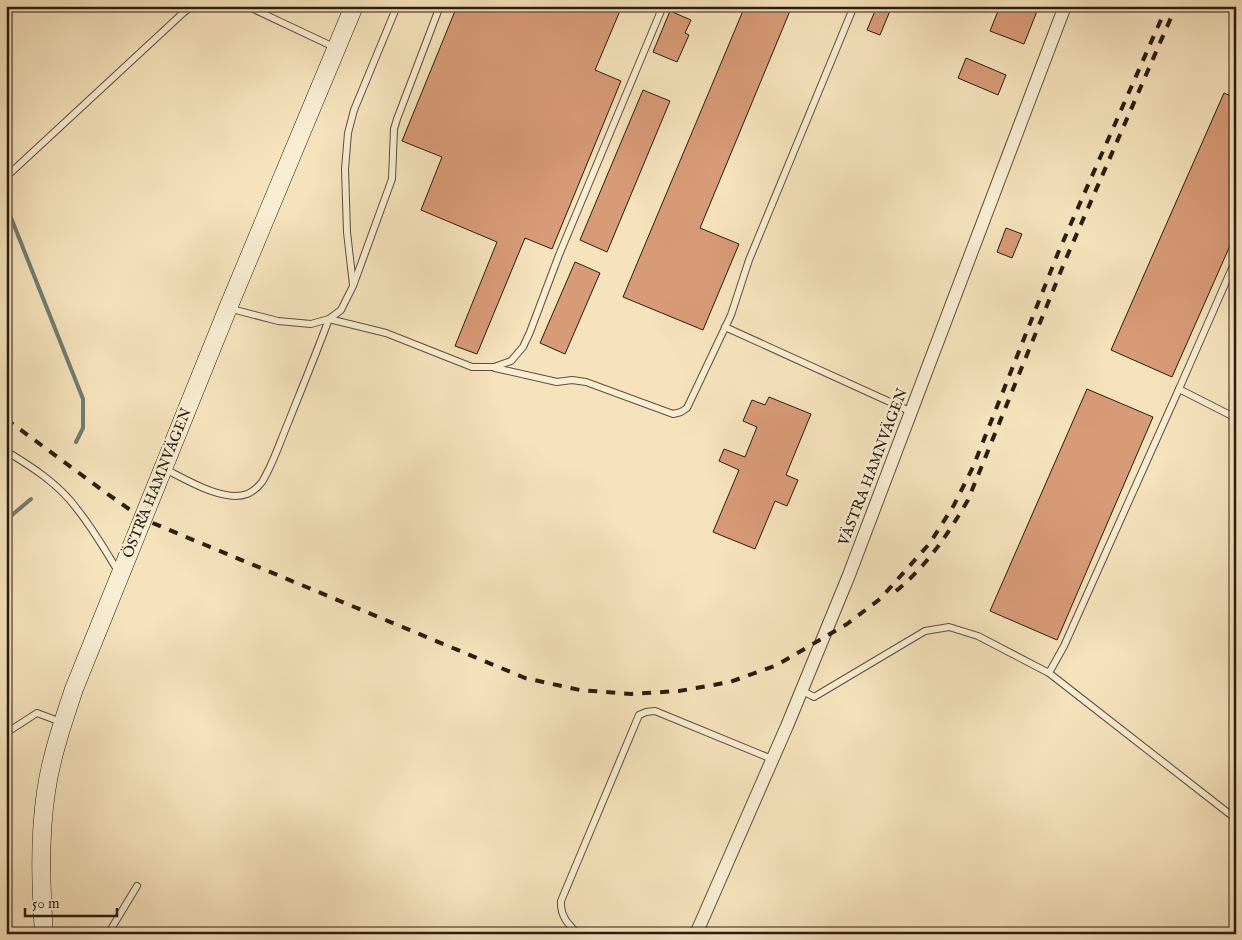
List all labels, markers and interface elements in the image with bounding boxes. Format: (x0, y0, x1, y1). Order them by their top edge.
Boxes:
street label: VÄSTRA HAMNVÄGEN (834, 386, 912, 549)
street label: ÖSTRA HAMNVÄGEN (118, 405, 196, 561)
scale bar (25, 885, 118, 917)
text: 50 m (32, 894, 60, 913)

